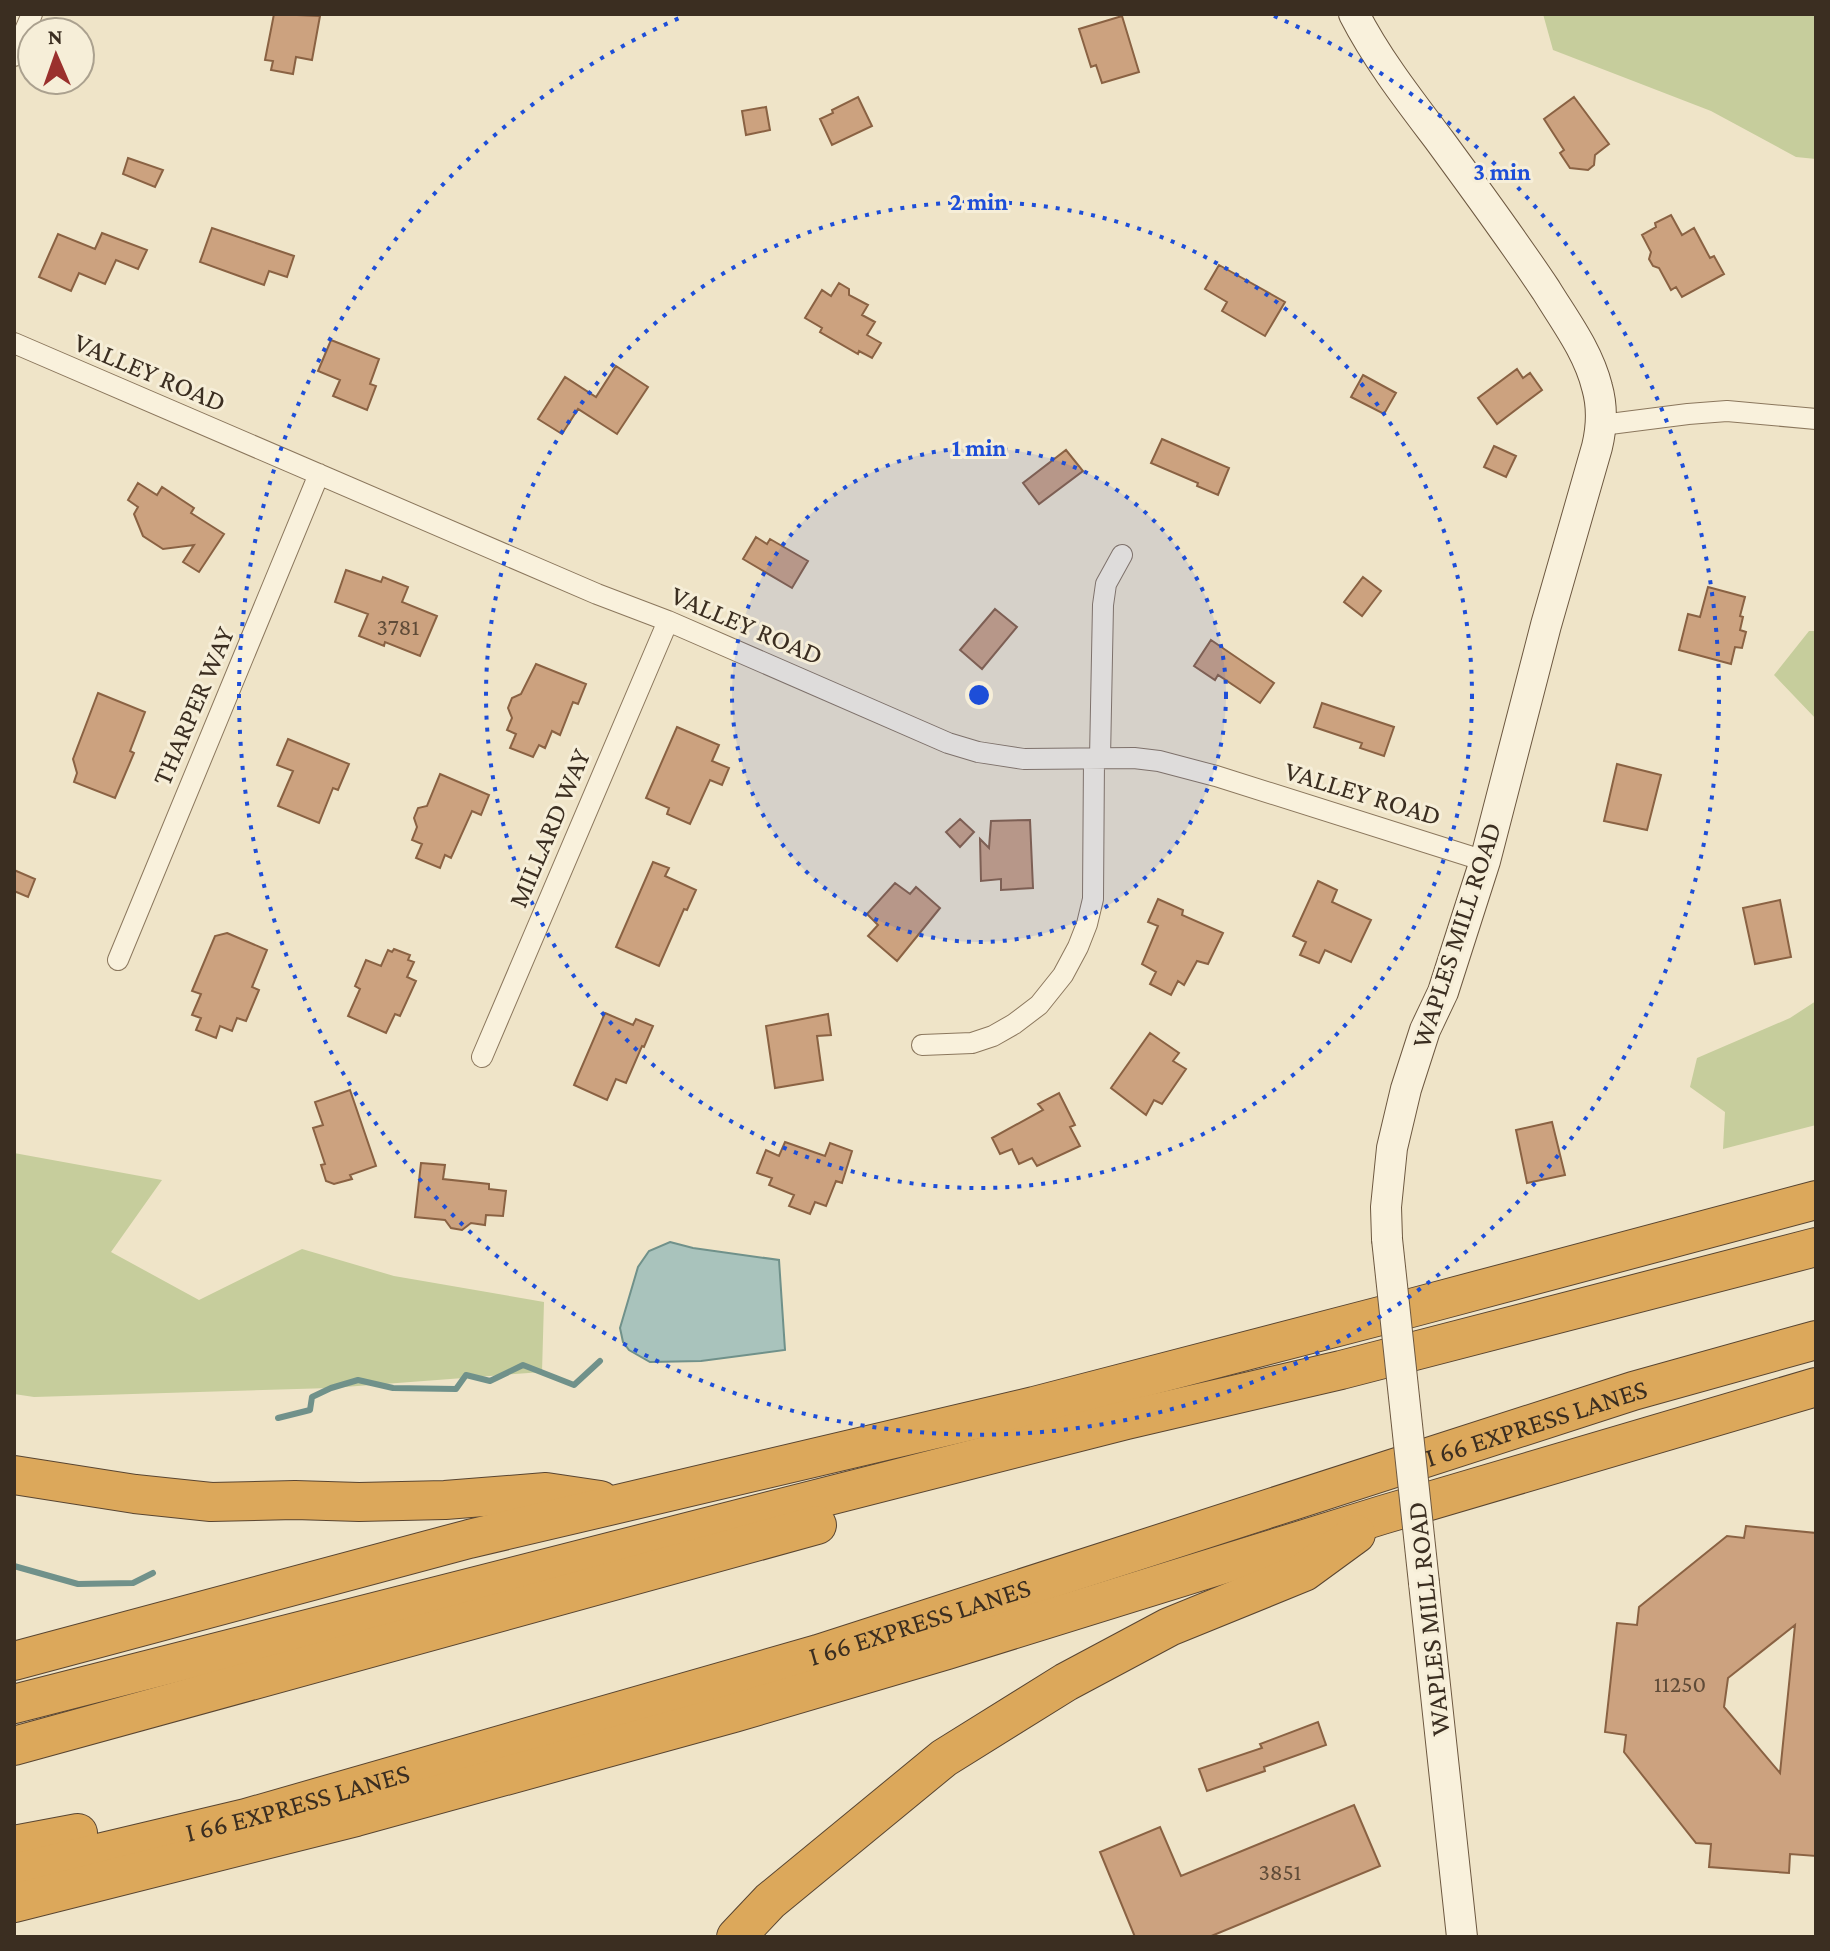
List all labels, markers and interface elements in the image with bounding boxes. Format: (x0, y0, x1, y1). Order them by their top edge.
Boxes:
north arrow (16, 16, 96, 96)
text: N (47, 24, 63, 49)
text: 3 min (1473, 158, 1531, 185)
text: 2 min (950, 188, 1008, 215)
street label: VALLEY ROAD (69, 326, 231, 418)
text: 1 min (952, 434, 1007, 461)
street label: VALLEY ROAD (666, 579, 828, 671)
house number: 3781 (377, 613, 420, 640)
street label: THARPER WAY (146, 622, 240, 790)
centre of rings (965, 681, 993, 709)
street label: MILLARD WAY (502, 744, 596, 912)
street label: VALLEY ROAD (1281, 754, 1445, 832)
street label: WAPLES MILL ROAD (1405, 818, 1507, 1052)
street label: I 66 EXPRESS LANES (1421, 1372, 1650, 1473)
street label: WAPLES MILL ROAD (1400, 1500, 1456, 1738)
street label: I 66 EXPRESS LANES (805, 1571, 1034, 1671)
house number: 11250 (1654, 1670, 1706, 1697)
street label: I 66 EXPRESS LANES (182, 1756, 413, 1847)
house number: 3851 (1258, 1858, 1302, 1885)

